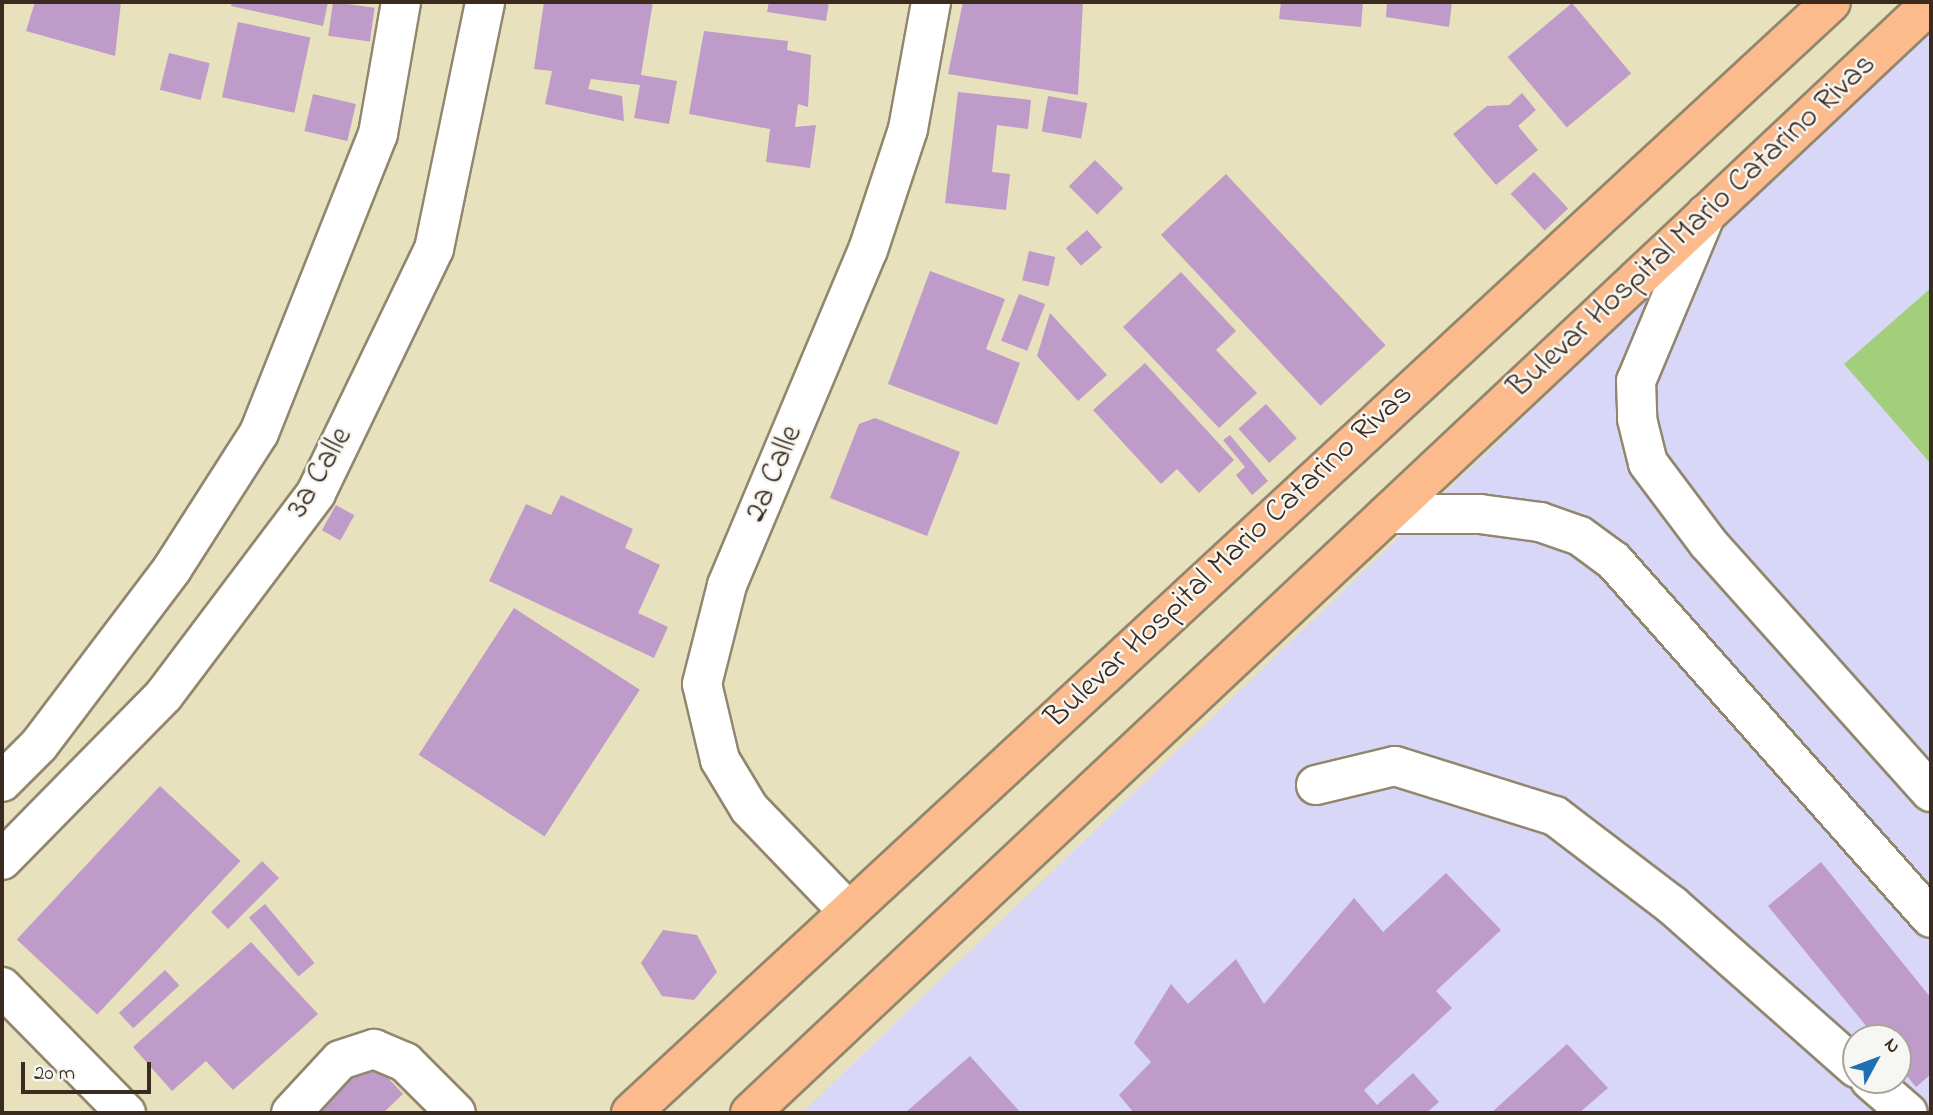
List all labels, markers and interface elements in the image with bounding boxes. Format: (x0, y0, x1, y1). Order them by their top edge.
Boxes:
street label: Bulevar Hospital Mario Catarino Rivas (1501, 46, 1885, 408)
street label: Bulevar Hospital Mario Catarino Rivas (1038, 376, 1422, 738)
street label: 2a Calle (738, 420, 812, 528)
street label: 3a Calle (280, 421, 362, 525)
north arrow (1842, 1024, 1912, 1094)
text: N (1877, 1033, 1906, 1060)
scale bar (24, 1048, 154, 1092)
text: 20 m (34, 1059, 75, 1089)

